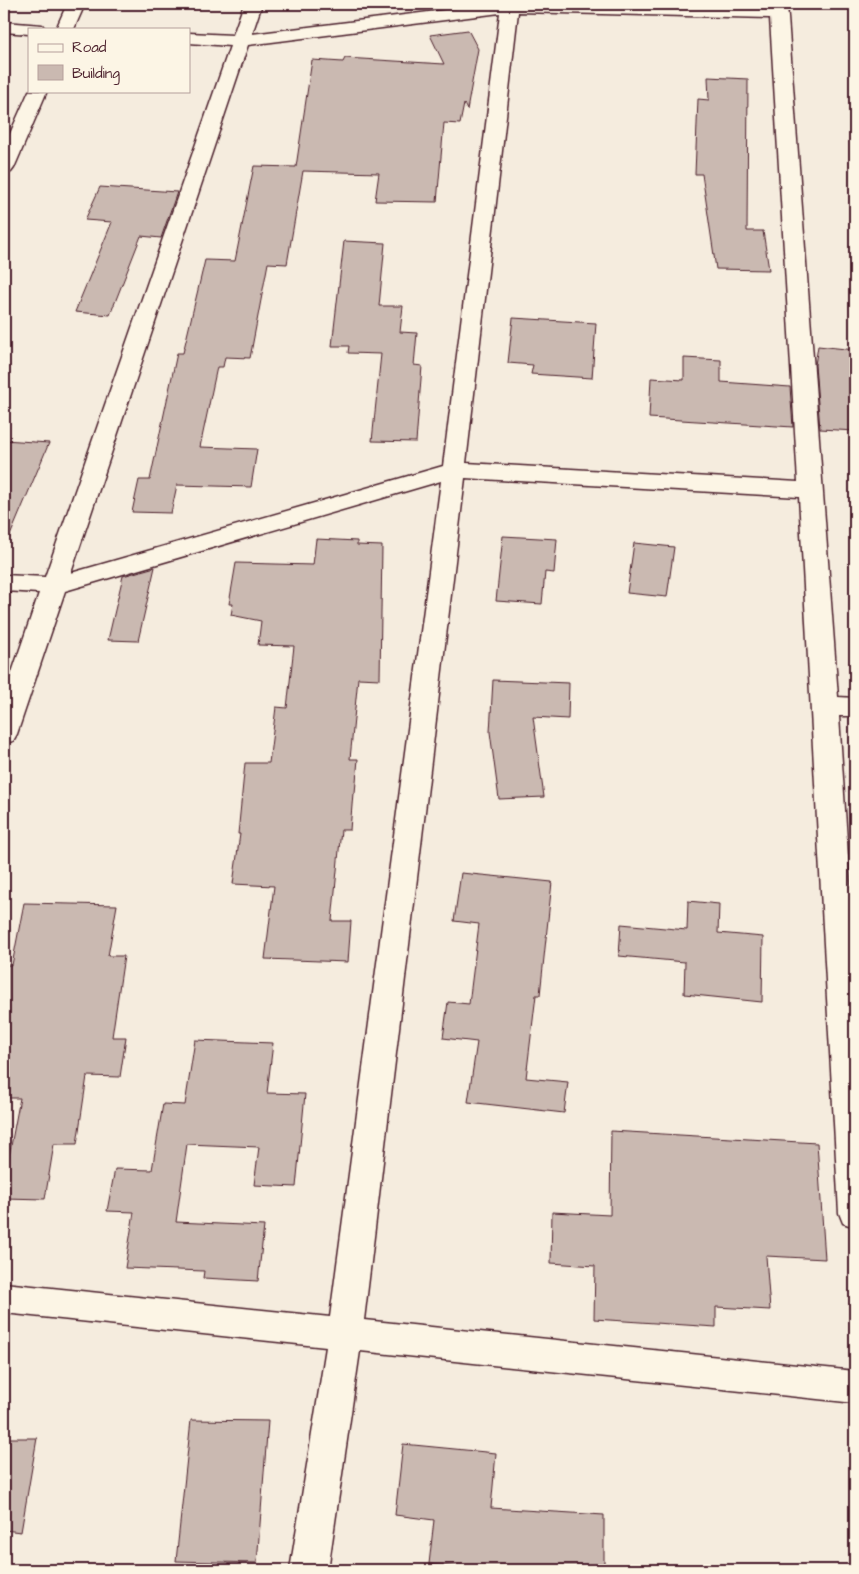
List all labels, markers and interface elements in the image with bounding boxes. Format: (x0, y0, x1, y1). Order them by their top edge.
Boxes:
legend (28, 28, 190, 92)
text: Road (72, 37, 107, 58)
text: Building (72, 63, 120, 85)

